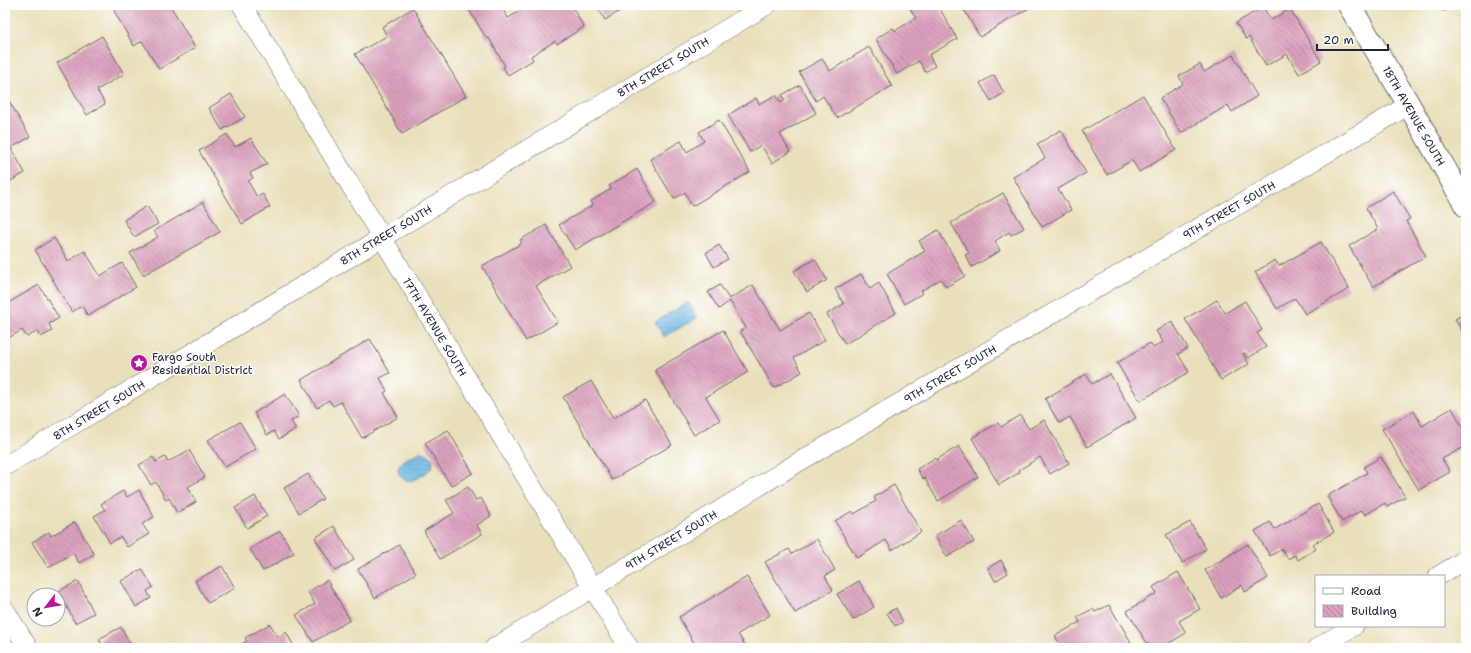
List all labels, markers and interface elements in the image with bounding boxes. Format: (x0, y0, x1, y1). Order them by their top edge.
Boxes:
scale bar (1317, 26, 1388, 52)
text: 20 m (1323, 32, 1354, 48)
street label: 8TH STREET SOUTH (614, 34, 712, 101)
street label: 18TH AVENUE SOUTH (1379, 63, 1448, 169)
street label: 9TH STREET SOUTH (1180, 178, 1278, 243)
street label: 8TH STREET SOUTH (337, 202, 435, 269)
street label: 17TH AVENUE SOUTH (399, 275, 470, 379)
street label: 9TH STREET SOUTH (901, 342, 999, 407)
place label: Fargo South Residential District (152, 350, 253, 378)
place icon: Fargo South Residential District (129, 353, 149, 373)
street label: 8TH STREET SOUTH (50, 377, 148, 444)
street label: 9TH STREET SOUTH (622, 507, 720, 574)
legend (1315, 575, 1445, 627)
text: Road (1351, 583, 1382, 599)
north arrow (26, 587, 66, 627)
text: Building (1351, 603, 1397, 619)
text: N (29, 604, 47, 619)

